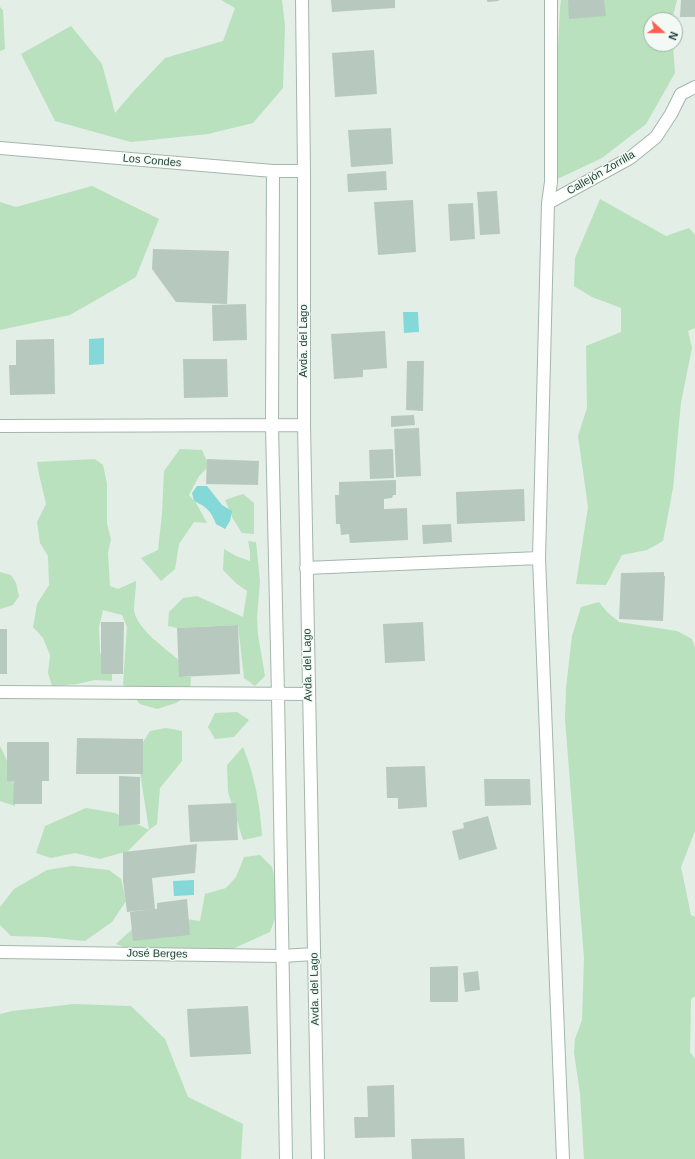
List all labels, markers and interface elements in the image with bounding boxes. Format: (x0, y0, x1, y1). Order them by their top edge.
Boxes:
north arrow (643, 12, 683, 52)
text: N (666, 30, 680, 42)
street label: Callejón Zorrilla (565, 148, 637, 198)
street label: Los Condes (122, 152, 182, 170)
street label: Avda. del Lago (297, 304, 311, 378)
street label: Avda. del Lago (301, 628, 315, 702)
street label: José Berges (126, 947, 188, 961)
street label: Avda. del Lago (308, 952, 322, 1026)

